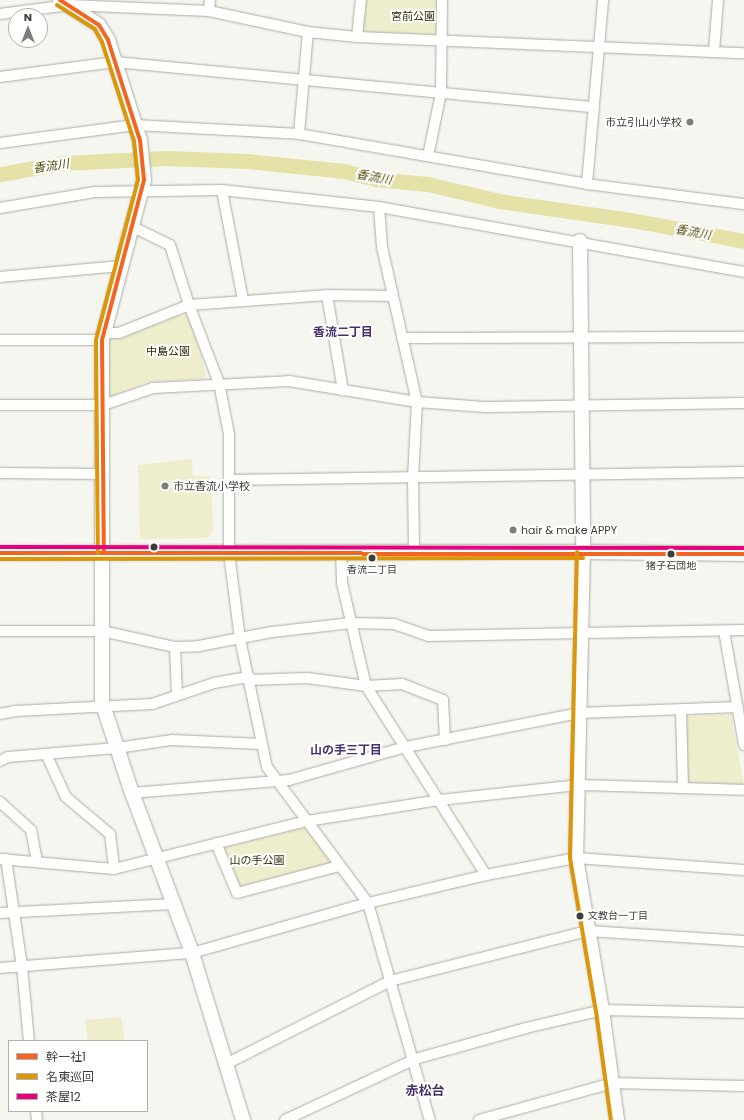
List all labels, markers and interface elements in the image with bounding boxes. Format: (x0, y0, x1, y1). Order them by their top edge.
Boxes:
north arrow (8, 8, 48, 48)
text: N (24, 9, 32, 25)
park label: 宮前公園 (391, 9, 435, 23)
place label: 市立引山小学校 (605, 115, 682, 129)
marker: 市立引山小学校 (685, 117, 695, 127)
water label: 香流川 (32, 156, 70, 176)
water label: 香流川 (355, 167, 393, 187)
water label: 香流川 (674, 222, 712, 242)
district label: 香流二丁目 (313, 325, 373, 339)
park label: 中島公園 (146, 344, 190, 358)
place label: 市立香流小学校 (173, 479, 250, 493)
marker: 市立香流小学校 (160, 481, 170, 491)
place label: hair & make APPY (521, 523, 617, 537)
marker: hair & make APPY (508, 525, 518, 535)
unlabelled marker (149, 542, 159, 552)
marker: 猪子石団地 (666, 549, 676, 559)
marker: 香流二丁目 (367, 553, 377, 563)
place label: 猪子石団地 (646, 560, 696, 572)
place label: 香流二丁目 (347, 564, 397, 576)
district label: 山の手三丁目 (310, 743, 382, 757)
park label: 山の手公園 (230, 853, 284, 867)
place label: 文教台一丁目 (588, 910, 648, 922)
marker: 文教台一丁目 (575, 911, 585, 921)
legend (8, 1040, 148, 1112)
text: 幹一社1 (46, 1048, 86, 1065)
text: 名東巡回 (46, 1068, 94, 1085)
district label: 赤松台 (406, 1083, 444, 1099)
text: 茶屋12 (46, 1088, 81, 1105)

